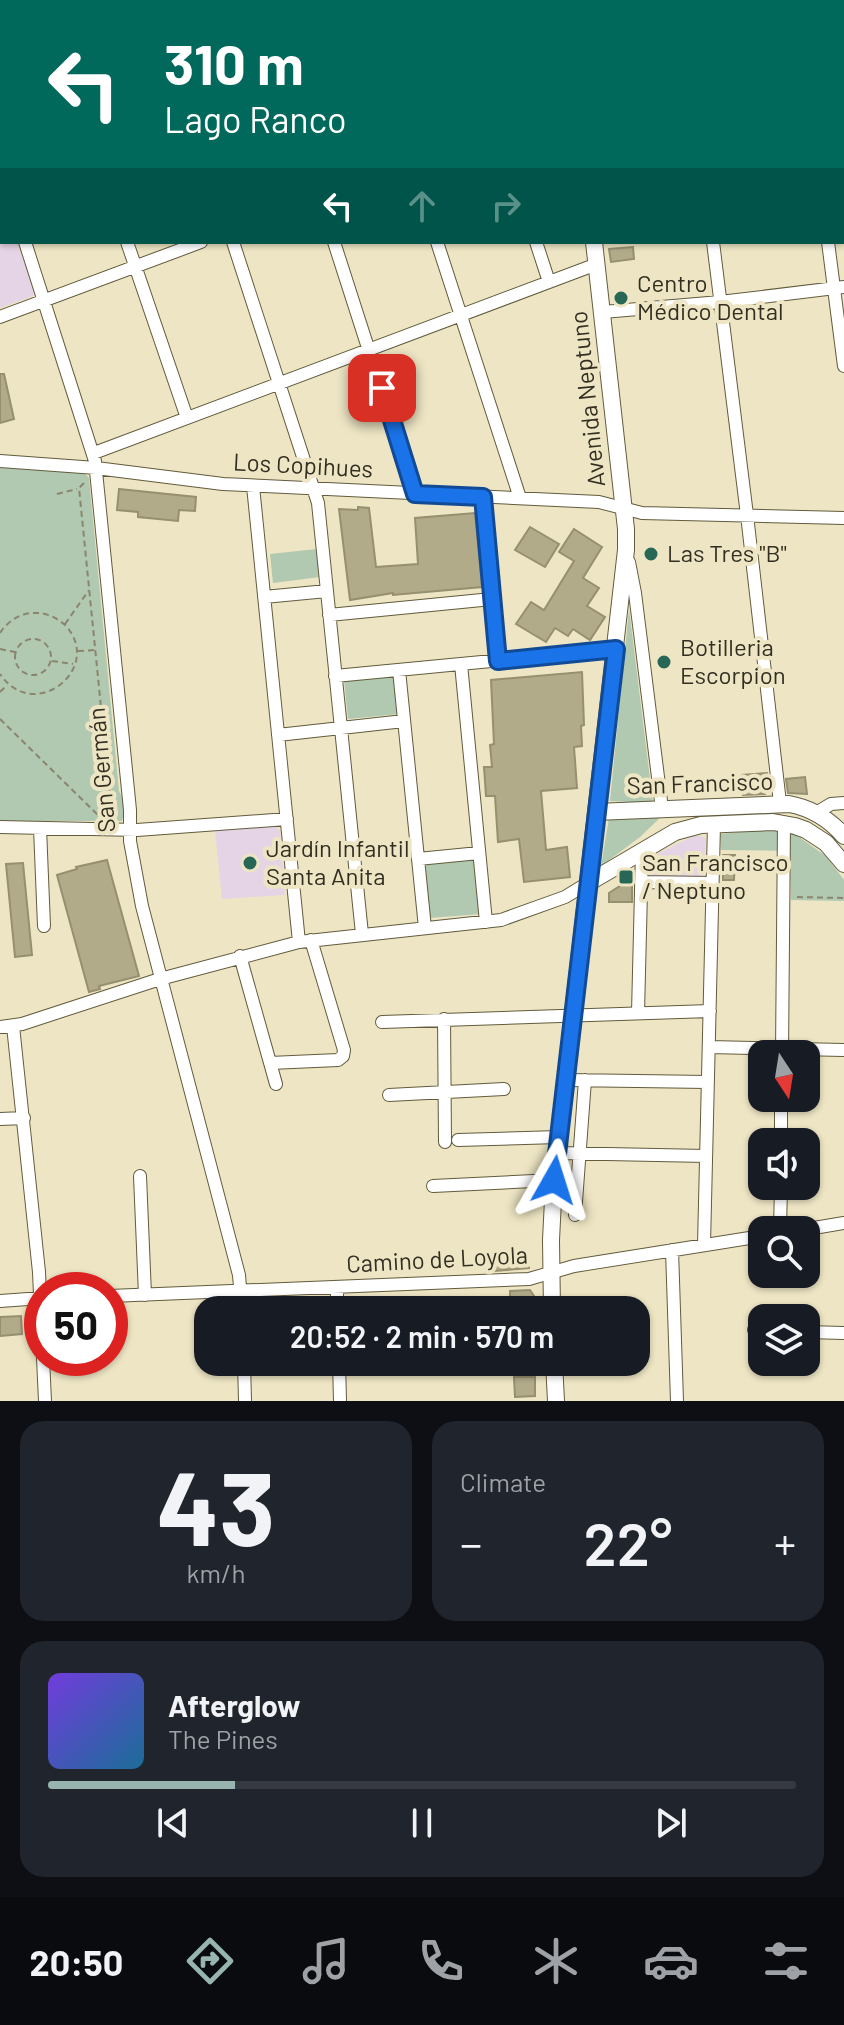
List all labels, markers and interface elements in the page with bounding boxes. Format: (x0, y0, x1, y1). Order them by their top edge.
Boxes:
text: 310 m (164, 29, 304, 96)
icon: left (32, 32, 136, 136)
text: Lago Ranco (164, 97, 347, 140)
icon: left (316, 184, 360, 228)
icon: ahead (400, 184, 444, 228)
icon: right (484, 184, 528, 228)
place label: Centro Médico Dental (637, 268, 784, 325)
marker: Centro Médico Dental (612, 289, 630, 307)
street label: Avenida Neptuno (563, 310, 610, 489)
pin (348, 354, 416, 422)
icon: arrive (360, 366, 404, 410)
street label: Los Copihues (232, 446, 374, 483)
place label: Las Tres "B" (667, 538, 787, 567)
marker: Las Tres "B" (642, 545, 660, 563)
place label: Botilleria Escorpion (680, 632, 786, 689)
marker: Botilleria Escorpion (655, 653, 673, 671)
street label: San Germán (81, 706, 120, 834)
street label: San Francisco (626, 765, 774, 800)
place label: Jardín Infantil Santa Anita (266, 833, 410, 890)
place label: San Francisco / Neptuno (642, 847, 789, 904)
marker: Jardín Infantil Santa Anita (241, 854, 259, 872)
marker: San Francisco / Neptuno (617, 868, 635, 886)
north arrow (748, 1040, 820, 1112)
map controls (748, 1040, 820, 1376)
button: sound (748, 1128, 820, 1200)
position arrow (512, 1138, 596, 1222)
button: search (748, 1216, 820, 1288)
street label: Camino de Loyola (345, 1239, 528, 1278)
speed limit sign: 50 (24, 1272, 128, 1376)
button: layers (748, 1304, 820, 1376)
text: 20:52 · 2 min · 570 m (290, 1318, 554, 1354)
text: 43 (156, 1442, 276, 1567)
text: Climate (460, 1466, 546, 1497)
text: 22° (584, 1506, 672, 1578)
text: − (460, 1516, 482, 1569)
text: + (774, 1516, 796, 1569)
text: km/h (187, 1557, 245, 1588)
text: Afterglow (168, 1687, 301, 1723)
text: The Pines (168, 1723, 278, 1754)
icon: previous (151, 1801, 195, 1845)
icon: pause (400, 1801, 444, 1845)
icon: next (649, 1801, 693, 1845)
icon: directions (182, 1933, 238, 1989)
icon: music (298, 1933, 354, 1989)
icon: phone (413, 1933, 469, 1989)
icon: climate (528, 1933, 584, 1989)
icon: car (643, 1933, 699, 1989)
icon: filters (758, 1933, 814, 1989)
text: 20:50 (30, 1940, 123, 1983)

